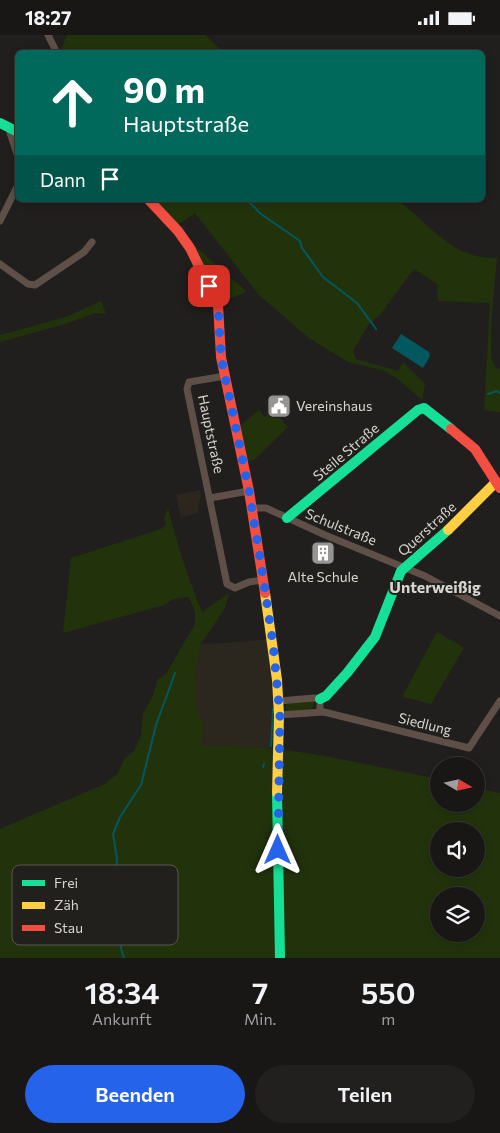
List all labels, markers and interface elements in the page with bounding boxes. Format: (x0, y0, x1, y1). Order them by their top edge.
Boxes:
text: 18:27 (25, 6, 72, 29)
text: 90 m (123, 67, 205, 110)
icon: ahead (40, 70, 105, 135)
text: Hauptstraße (123, 110, 249, 137)
icon: arrive (96, 165, 124, 193)
text: Dann (40, 168, 86, 191)
pin (188, 265, 230, 307)
icon: arrive (195, 272, 223, 300)
street label: Hauptstraße (195, 393, 228, 475)
public building icon: Vereinshaus (266, 393, 292, 419)
place label: Vereinshaus (296, 397, 372, 414)
street label: Steile Straße (309, 419, 382, 484)
street label: Querstraße (394, 498, 459, 559)
street label: Schulstraße (303, 505, 379, 549)
building icon: Alte Schule (310, 540, 336, 566)
place label: Alte Schule (288, 568, 358, 585)
district label: Unterweißig (389, 577, 481, 596)
street label: Siedlung (397, 709, 454, 738)
north arrow (430, 757, 485, 813)
map controls (430, 757, 485, 942)
button: sound (430, 822, 485, 877)
position arrow (251, 823, 303, 875)
legend (12, 865, 178, 945)
text: Frei (54, 874, 78, 891)
button: layers (430, 887, 485, 942)
text: Zäh (54, 896, 79, 913)
text: Stau (54, 919, 83, 936)
text: 18:34 (84, 973, 160, 1010)
text: 7 (252, 973, 268, 1010)
text: 550 (361, 973, 416, 1010)
text: Ankunft (92, 1009, 152, 1028)
text: Min. (244, 1009, 276, 1028)
text: m (381, 1009, 395, 1028)
button: Beenden (25, 1065, 245, 1123)
button: Teilen (255, 1065, 475, 1123)

